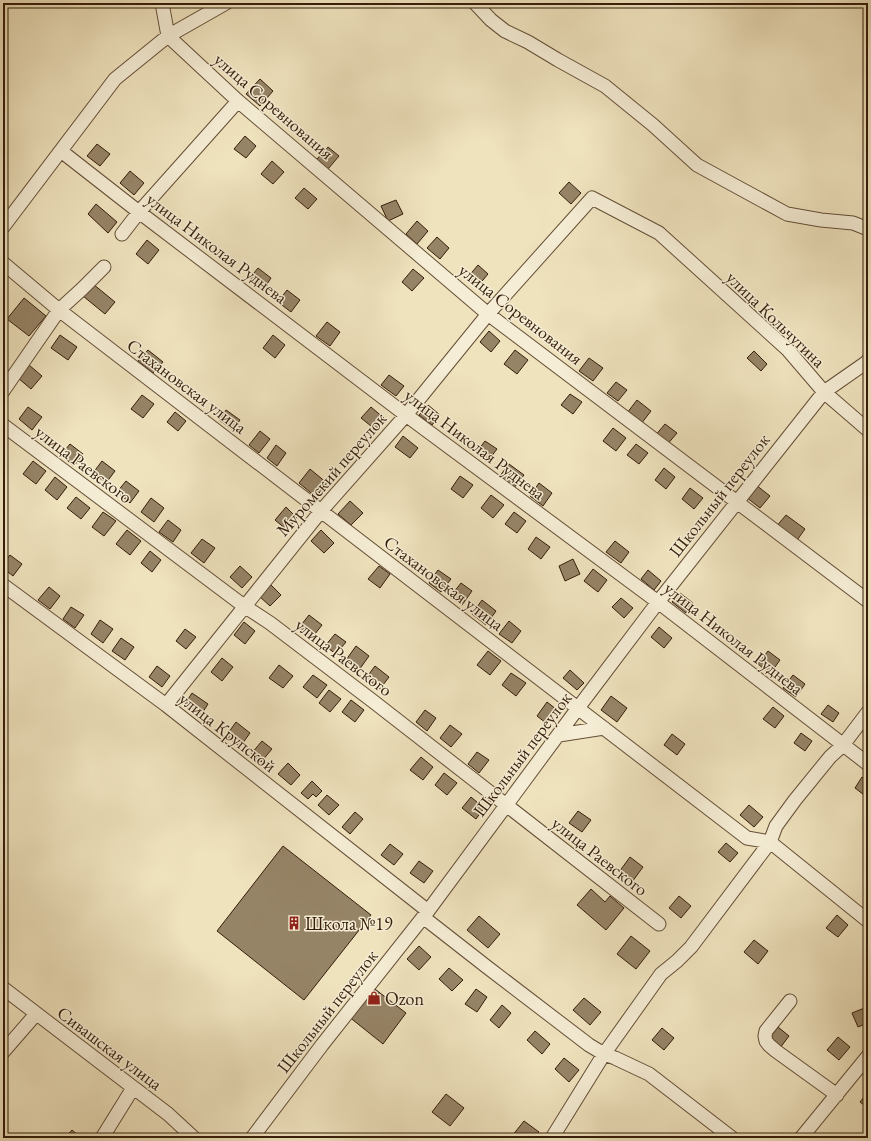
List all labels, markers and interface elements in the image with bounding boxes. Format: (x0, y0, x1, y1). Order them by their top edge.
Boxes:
street label: улица Соревнования (209, 48, 339, 164)
street label: улица Николая Руднева (142, 187, 293, 309)
street label: улица Соревнования (454, 258, 588, 370)
street label: улица Кольчугина (721, 266, 831, 373)
street label: Стахановская улица (123, 333, 252, 439)
street label: улица Николая Руднева (400, 383, 551, 505)
street label: Муромский переулок (271, 407, 391, 541)
street label: улица Раевского (31, 420, 137, 508)
street label: Школьный переулок (664, 428, 775, 561)
street label: Стахановская улица (380, 530, 509, 636)
street label: улица Николая Руднева (660, 576, 809, 700)
street label: улица Раевского (291, 613, 397, 701)
street label: улица Крупской (175, 687, 282, 777)
street label: Школьный переулок (468, 687, 577, 821)
street label: улица Раевского (547, 811, 653, 901)
place label: Школа №19 (305, 912, 393, 935)
building icon: Школа №19 (286, 915, 302, 931)
street label: Школьный переулок (272, 944, 383, 1077)
place label: Ozon (385, 987, 424, 1010)
shop icon: Ozon (366, 990, 382, 1006)
street label: Сивашская улица (53, 1001, 168, 1096)

